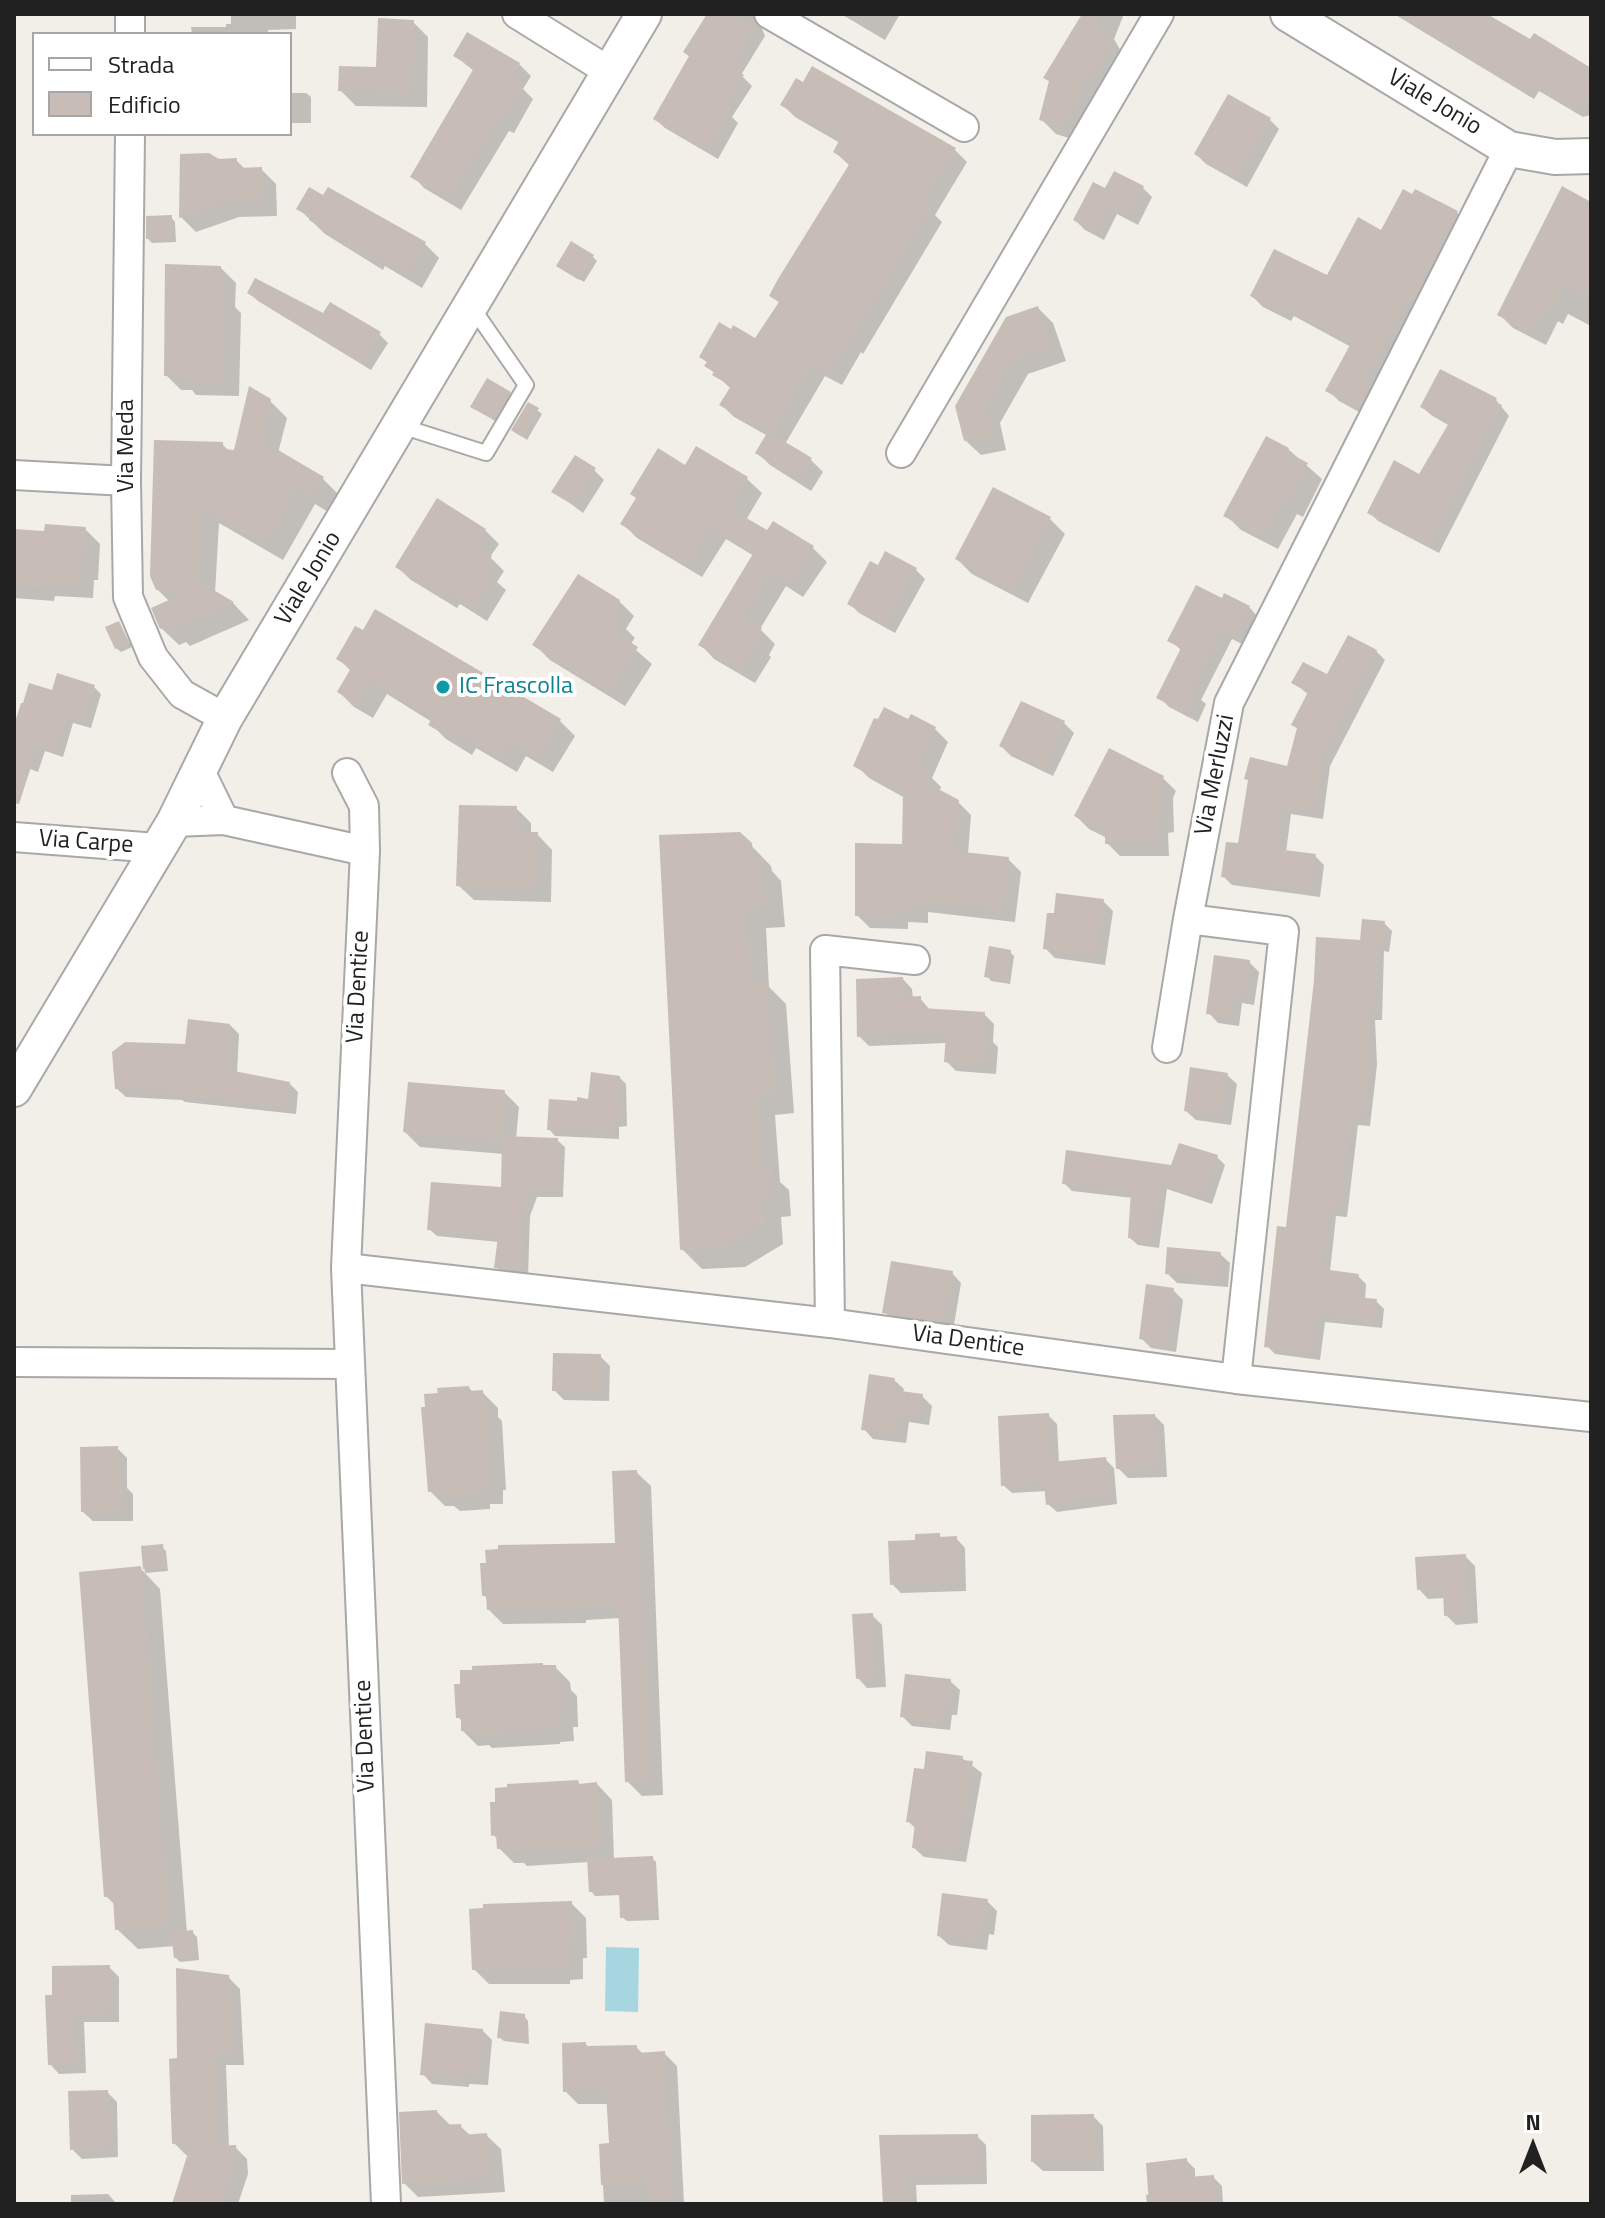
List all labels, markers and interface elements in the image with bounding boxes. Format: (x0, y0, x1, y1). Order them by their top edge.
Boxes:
legend (32, 32, 292, 136)
text: Strada (108, 46, 174, 82)
street label: Viale Jonio (1382, 64, 1486, 142)
text: Edificio (108, 86, 181, 122)
street label: Via Meda (113, 399, 141, 493)
street label: Viale Jonio (270, 527, 348, 631)
place label: IC Frascolla (459, 673, 573, 701)
marker: IC Frascolla (434, 678, 452, 696)
street label: Via Merluzzi (1190, 712, 1242, 838)
street label: Via Carpe (38, 825, 134, 861)
street label: Via Dentice (342, 930, 376, 1044)
street label: Via Dentice (910, 1320, 1026, 1364)
street label: Via Dentice (350, 1679, 382, 1793)
text: N (1525, 2105, 1541, 2139)
north arrow (1493, 2106, 1573, 2186)

